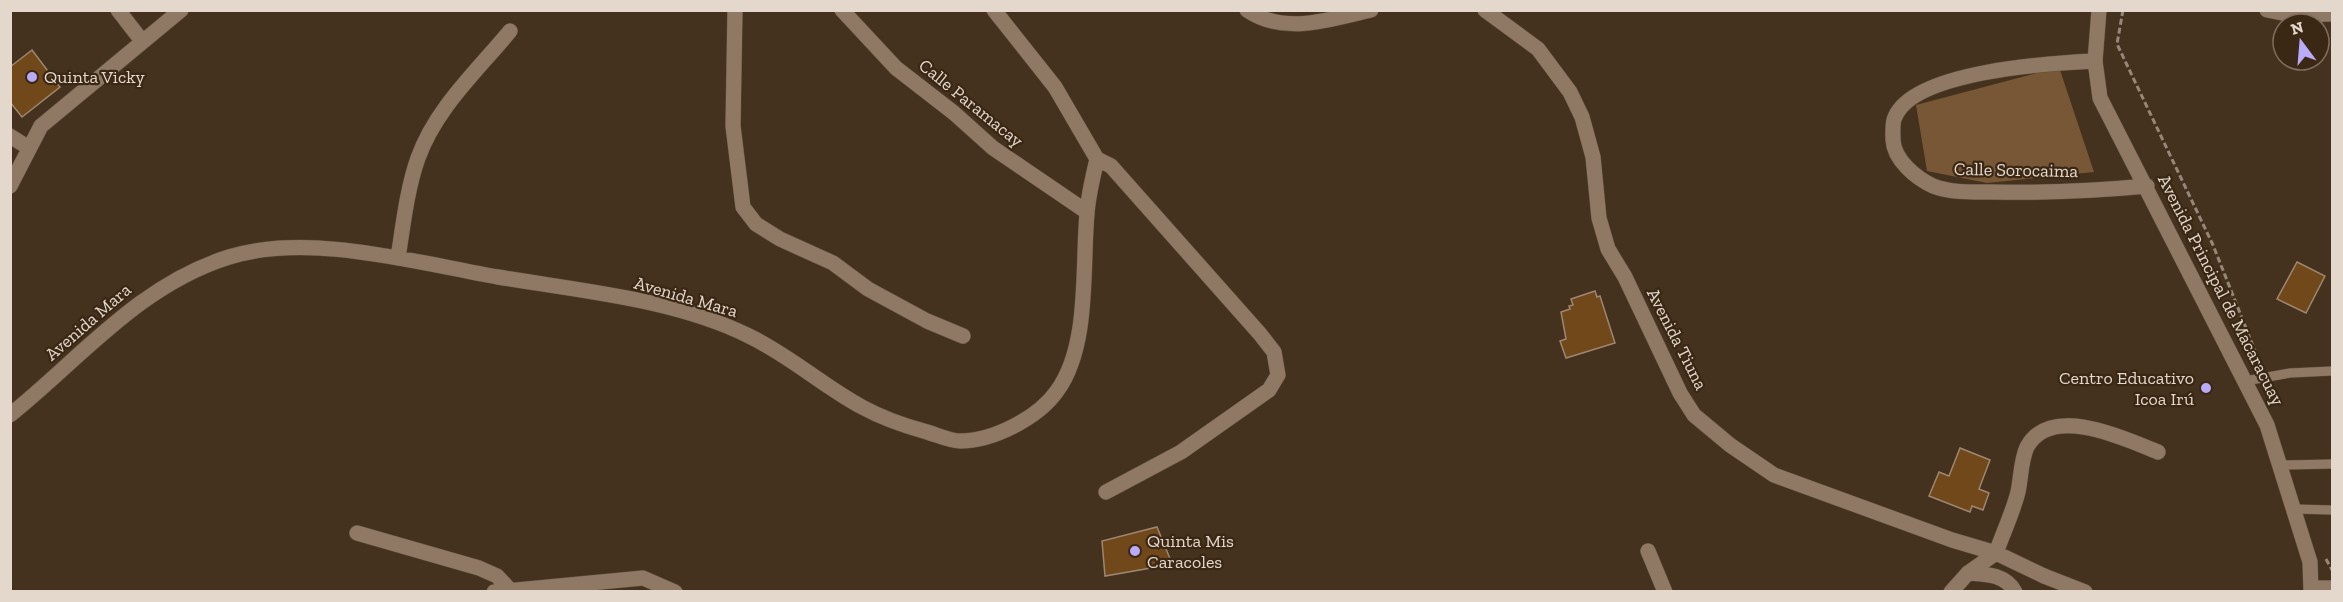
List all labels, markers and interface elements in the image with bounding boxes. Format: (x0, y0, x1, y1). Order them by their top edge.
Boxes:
north arrow (2271, 12, 2331, 72)
text: N (2289, 17, 2305, 39)
street label: Calle Paramacay (914, 54, 1028, 152)
place label: Quinta Vicky (44, 66, 146, 88)
marker: Quinta Vicky (25, 70, 39, 84)
street label: Calle Sorocaima (1954, 158, 2079, 182)
street label: Avenida Principal de Macaracuay (2153, 171, 2289, 410)
street label: Avenida Mara (632, 272, 741, 322)
street label: Avenida Mara (40, 278, 136, 365)
street label: Avenida Tiuna (1642, 284, 1712, 394)
place label: Centro Educativo Icoa Irú (2059, 367, 2194, 410)
marker: Centro Educativo Icoa Irú (2199, 381, 2213, 395)
place label: Quinta Mis Caracoles (1147, 530, 1234, 573)
marker: Quinta Mis Caracoles (1128, 544, 1142, 558)

